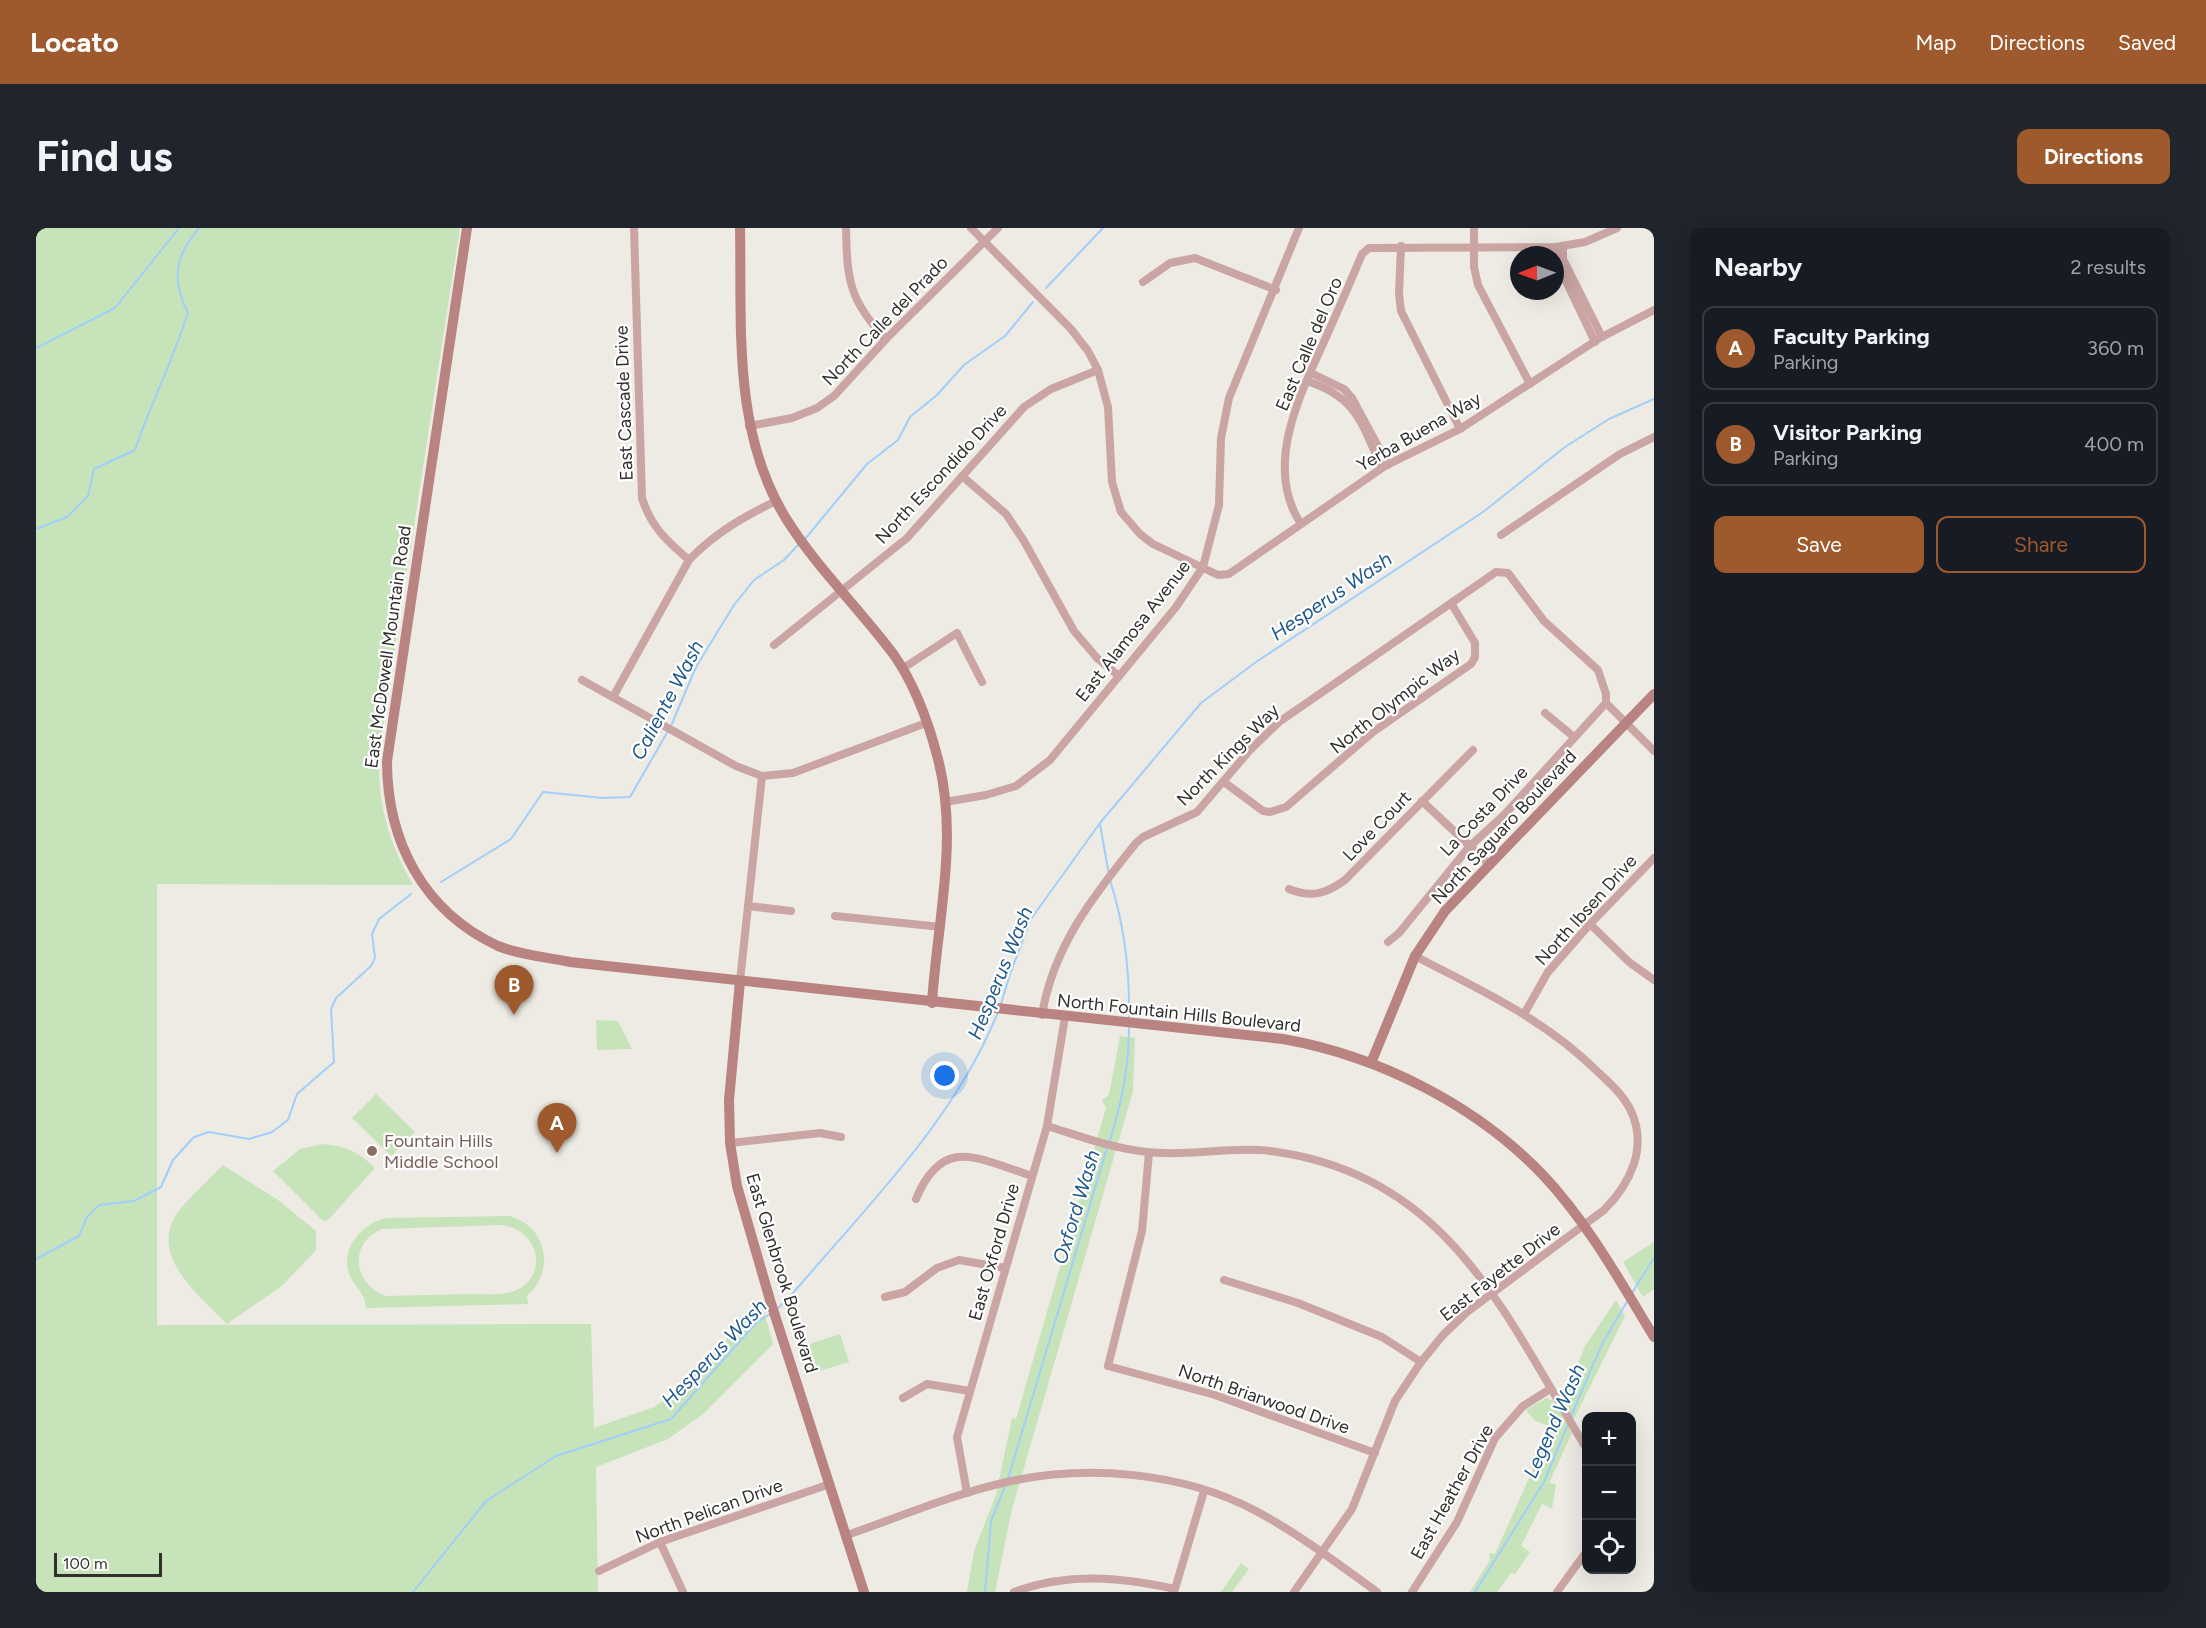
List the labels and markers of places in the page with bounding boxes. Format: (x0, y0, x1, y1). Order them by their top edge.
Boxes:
pin: B (494, 966, 534, 1015)
pin: A (538, 1104, 576, 1153)
place label: Fountain Hills Middle School (384, 1130, 498, 1173)
marker: Fountain Hills Middle School (365, 1144, 379, 1158)

